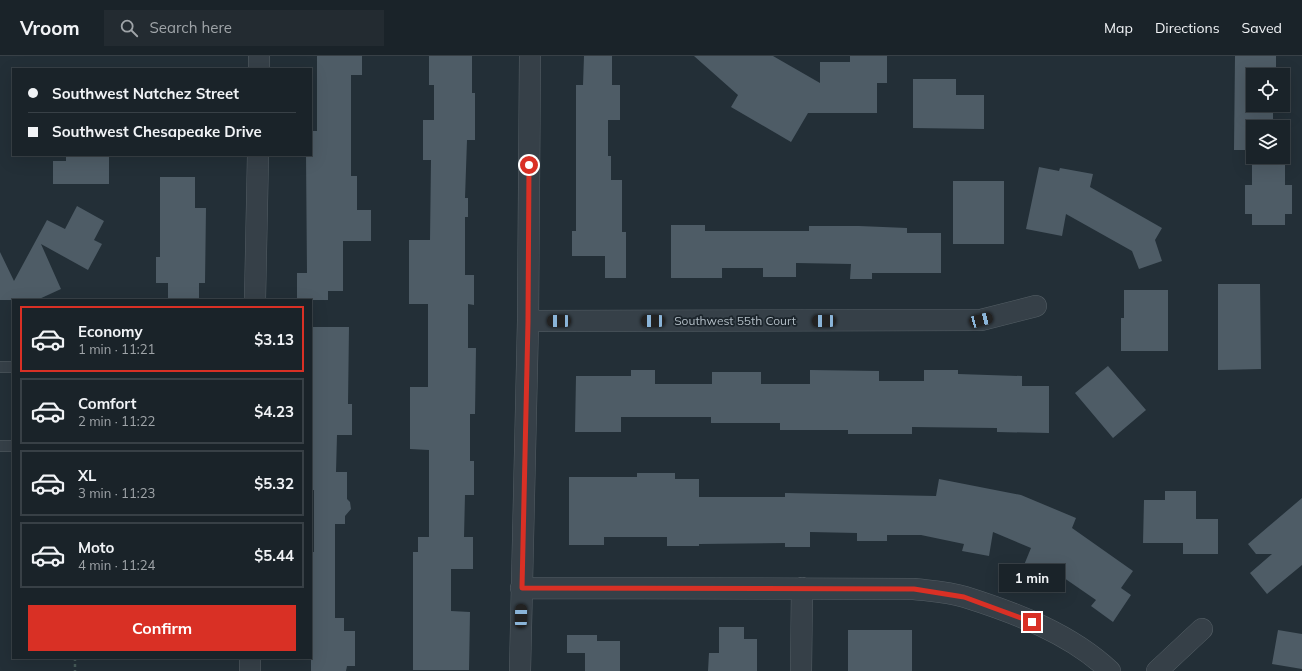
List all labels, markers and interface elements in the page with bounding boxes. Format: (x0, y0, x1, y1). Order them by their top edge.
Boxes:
search box (104, 10, 384, 46)
text: Vroom (20, 16, 80, 40)
icon: search (118, 17, 140, 39)
text: Search here (150, 18, 232, 37)
text: Map (1104, 19, 1133, 37)
text: Directions (1155, 19, 1220, 37)
text: Saved (1242, 19, 1282, 37)
map controls (1246, 68, 1290, 164)
button: locate (1246, 68, 1290, 112)
text: Southwest Natchez Street (52, 84, 239, 103)
button: layers (1246, 120, 1290, 164)
text: Southwest Chesapeake Drive (52, 122, 262, 141)
route start (520, 156, 538, 174)
car (968, 311, 994, 329)
street label: Southwest 55th Court (674, 313, 796, 328)
car (547, 315, 571, 327)
car (641, 315, 665, 327)
car (812, 315, 836, 327)
icon: car (30, 321, 66, 357)
text: Economy (78, 322, 143, 341)
text: $3.13 (254, 330, 294, 349)
text: 1 min · 11:21 (78, 341, 155, 357)
icon: car (30, 393, 66, 429)
text: Comfort (78, 394, 136, 413)
text: $4.23 (254, 402, 294, 421)
text: 2 min · 11:22 (78, 413, 155, 429)
icon: car (30, 465, 66, 501)
text: XL (78, 466, 96, 485)
text: $5.32 (254, 474, 294, 493)
text: 3 min · 11:23 (78, 485, 155, 501)
icon: car (30, 537, 66, 573)
text: Moto (78, 538, 114, 557)
text: $5.44 (254, 546, 294, 565)
text: 4 min · 11:24 (78, 557, 155, 573)
callout: 1 min (999, 564, 1065, 592)
text: 1 min (1015, 570, 1049, 586)
car (515, 604, 527, 628)
button: Confirm (28, 605, 296, 651)
route end (1023, 613, 1041, 631)

